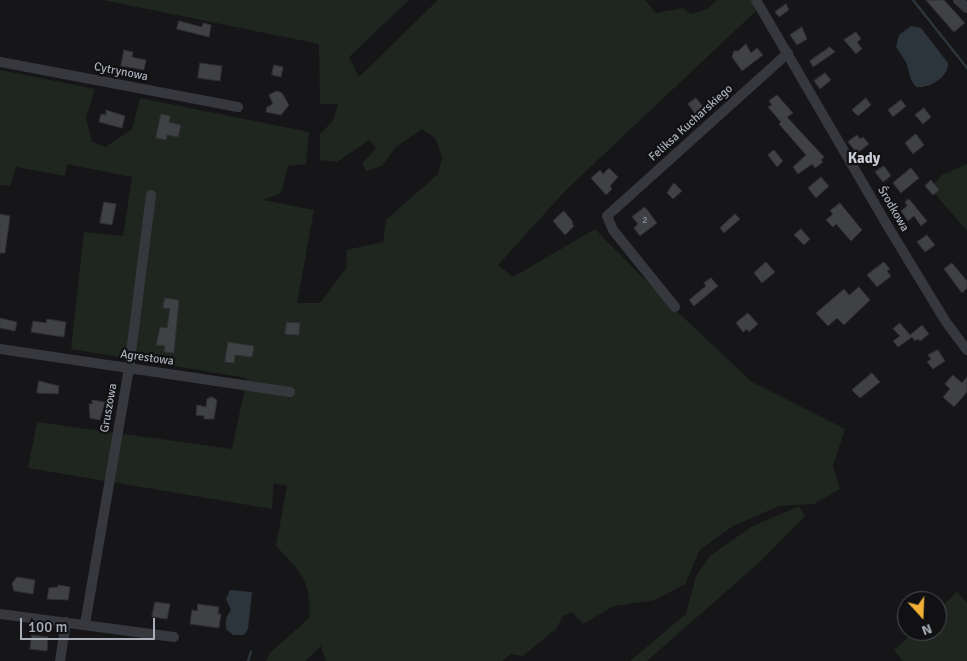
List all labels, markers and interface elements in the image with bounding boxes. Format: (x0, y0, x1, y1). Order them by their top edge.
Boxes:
street label: Cytrynowa (93, 60, 149, 84)
street label: Feliksa Kucharskiego (646, 82, 736, 164)
district label: Kady (848, 150, 880, 168)
street label: Środkowa (874, 184, 912, 234)
house number: 2 (642, 214, 648, 226)
street label: Agrestowa (119, 347, 175, 369)
street label: Gruszowa (98, 382, 120, 434)
north arrow (897, 591, 947, 641)
scale bar (22, 608, 158, 640)
text: 100 m (28, 618, 68, 636)
text: N (919, 620, 934, 639)

